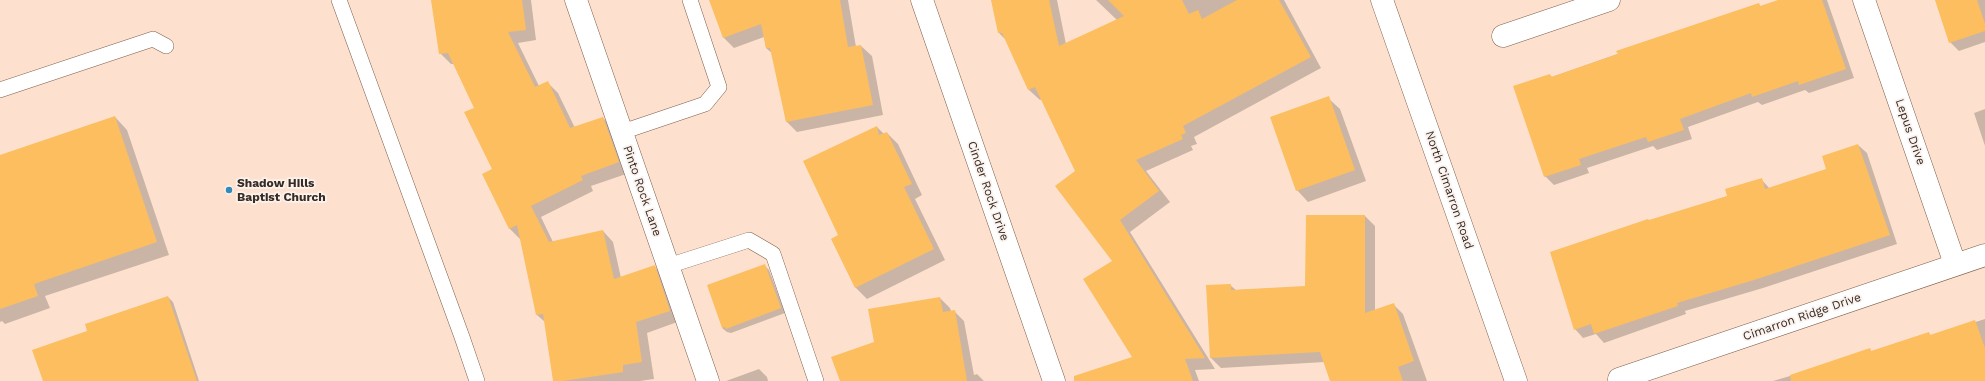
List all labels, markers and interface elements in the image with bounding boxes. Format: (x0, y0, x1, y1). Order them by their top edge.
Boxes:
street label: Lepus Drive (1892, 97, 1928, 167)
street label: North Cimarron Road (1422, 129, 1476, 251)
street label: Cinder Rock Drive (964, 139, 1012, 243)
street label: Pinto Rock Lane (620, 144, 664, 238)
place label: Shadow Hills Baptist Church (237, 176, 326, 204)
marker: Shadow Hills Baptist Church (224, 185, 234, 195)
street label: Cimarron Ridge Drive (1741, 290, 1863, 344)

